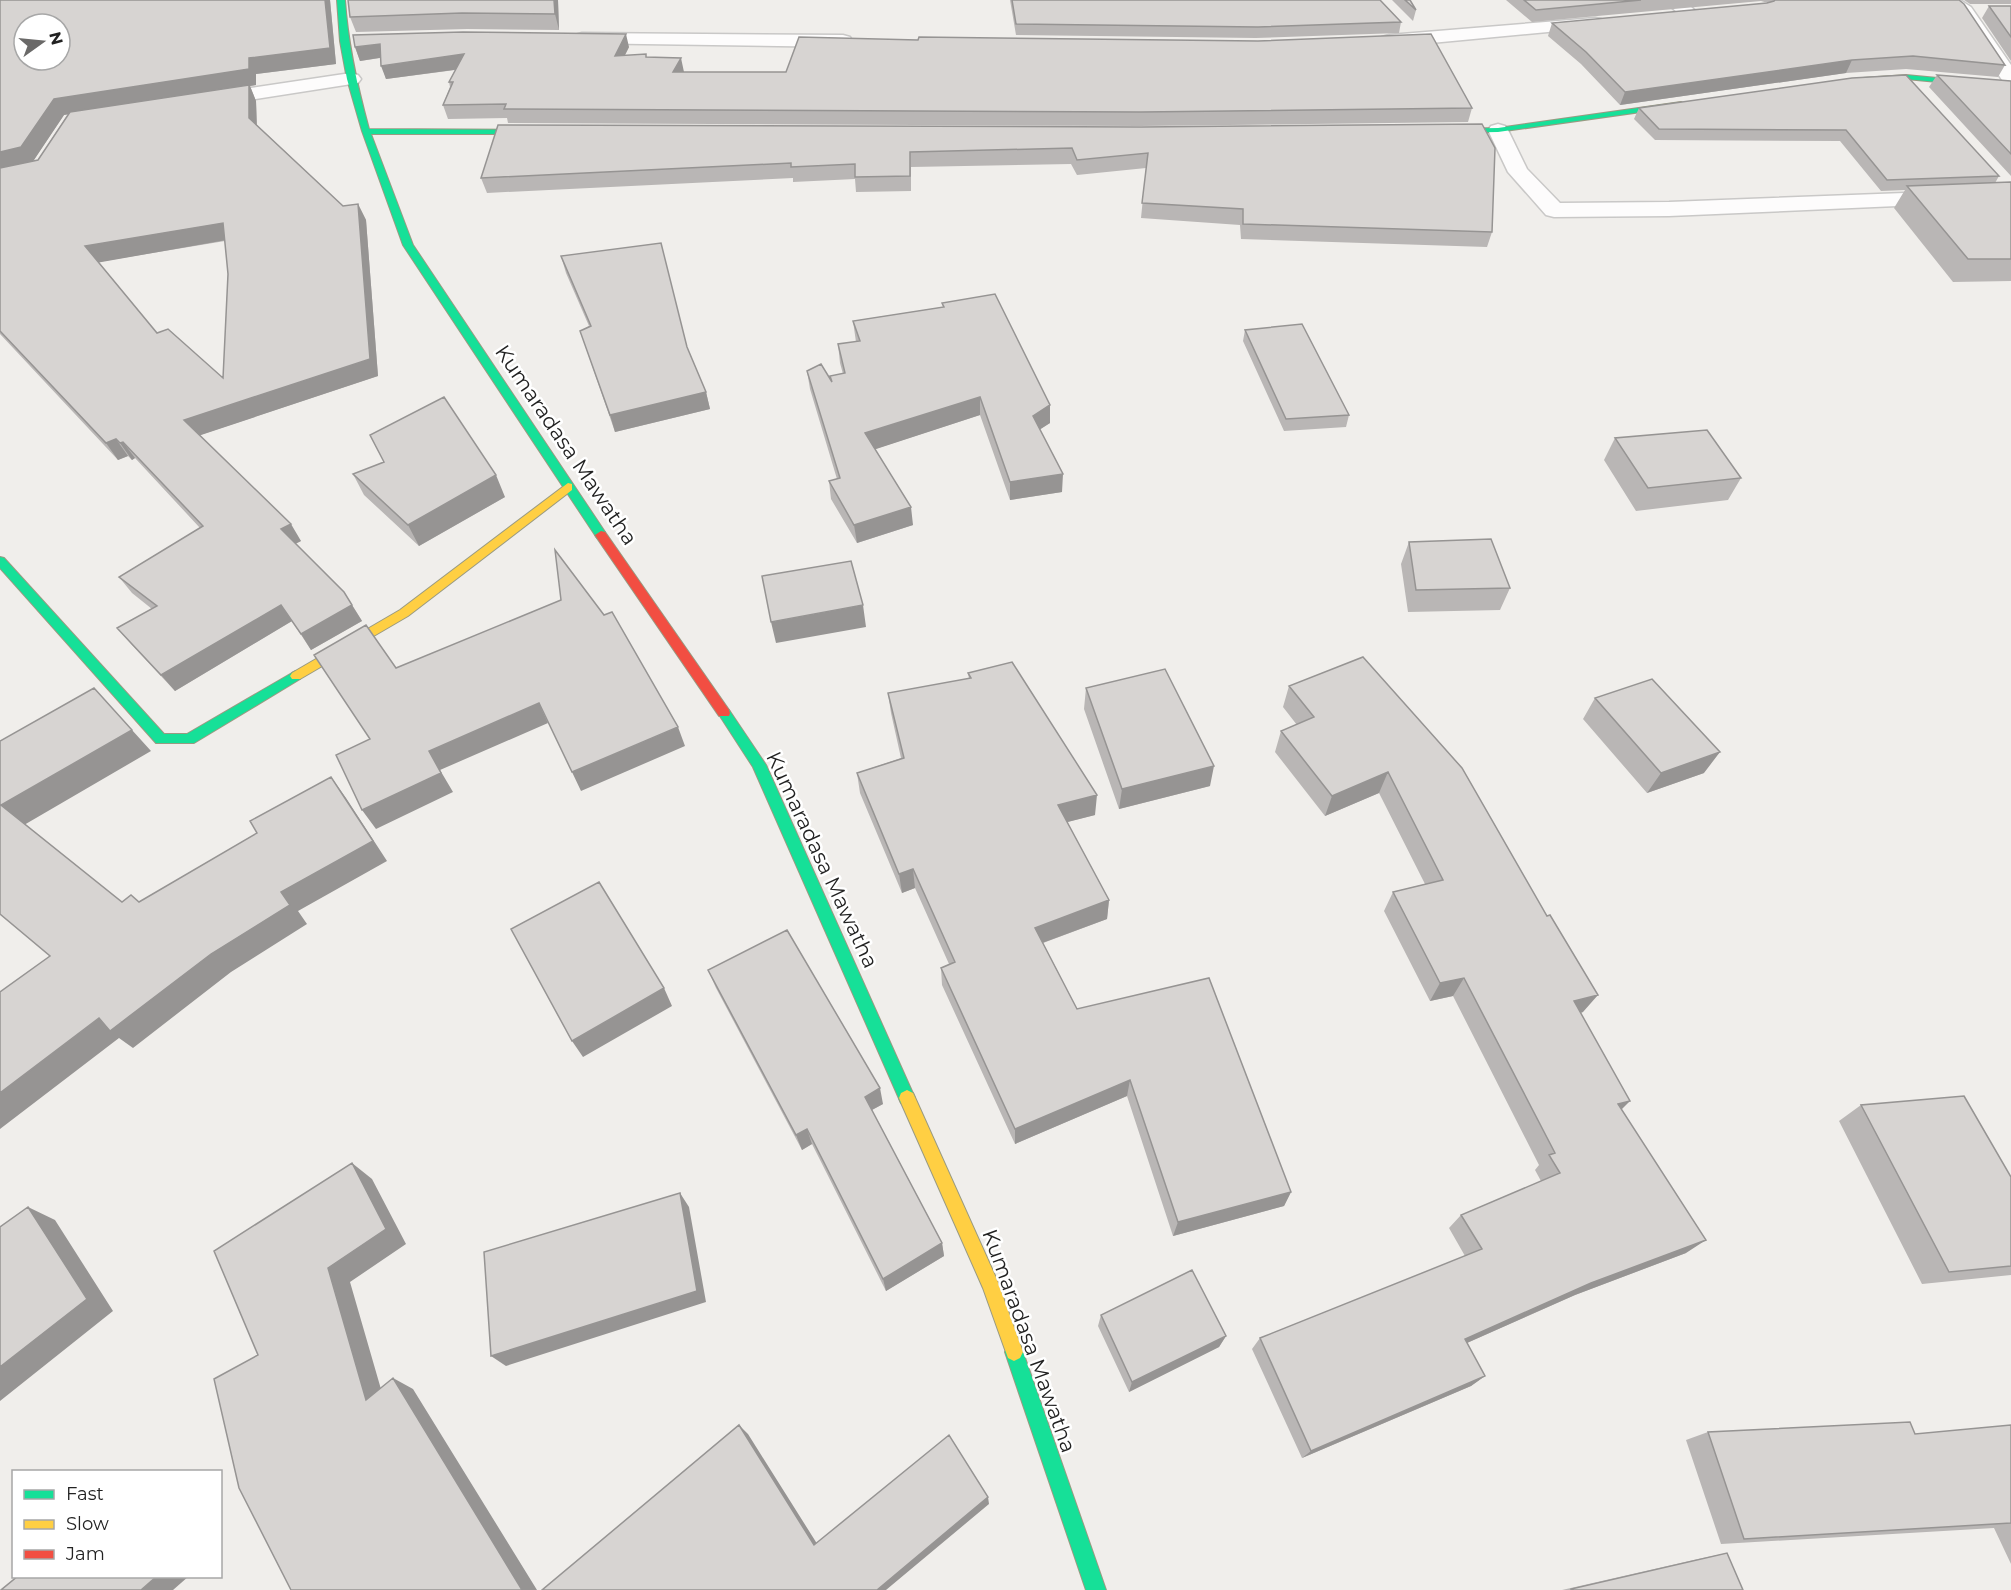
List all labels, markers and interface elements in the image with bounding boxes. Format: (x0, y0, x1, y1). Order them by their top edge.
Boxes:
north arrow (12, 12, 72, 72)
text: N (45, 30, 67, 47)
street label: Kumaradasa Mawatha (490, 340, 643, 549)
street label: Kumaradasa Mawatha (761, 748, 884, 972)
street label: Kumaradasa Mawatha (977, 1226, 1082, 1456)
legend (12, 1470, 222, 1578)
text: Fast (66, 1483, 104, 1505)
text: Slow (66, 1513, 109, 1535)
text: Jam (65, 1543, 105, 1565)

